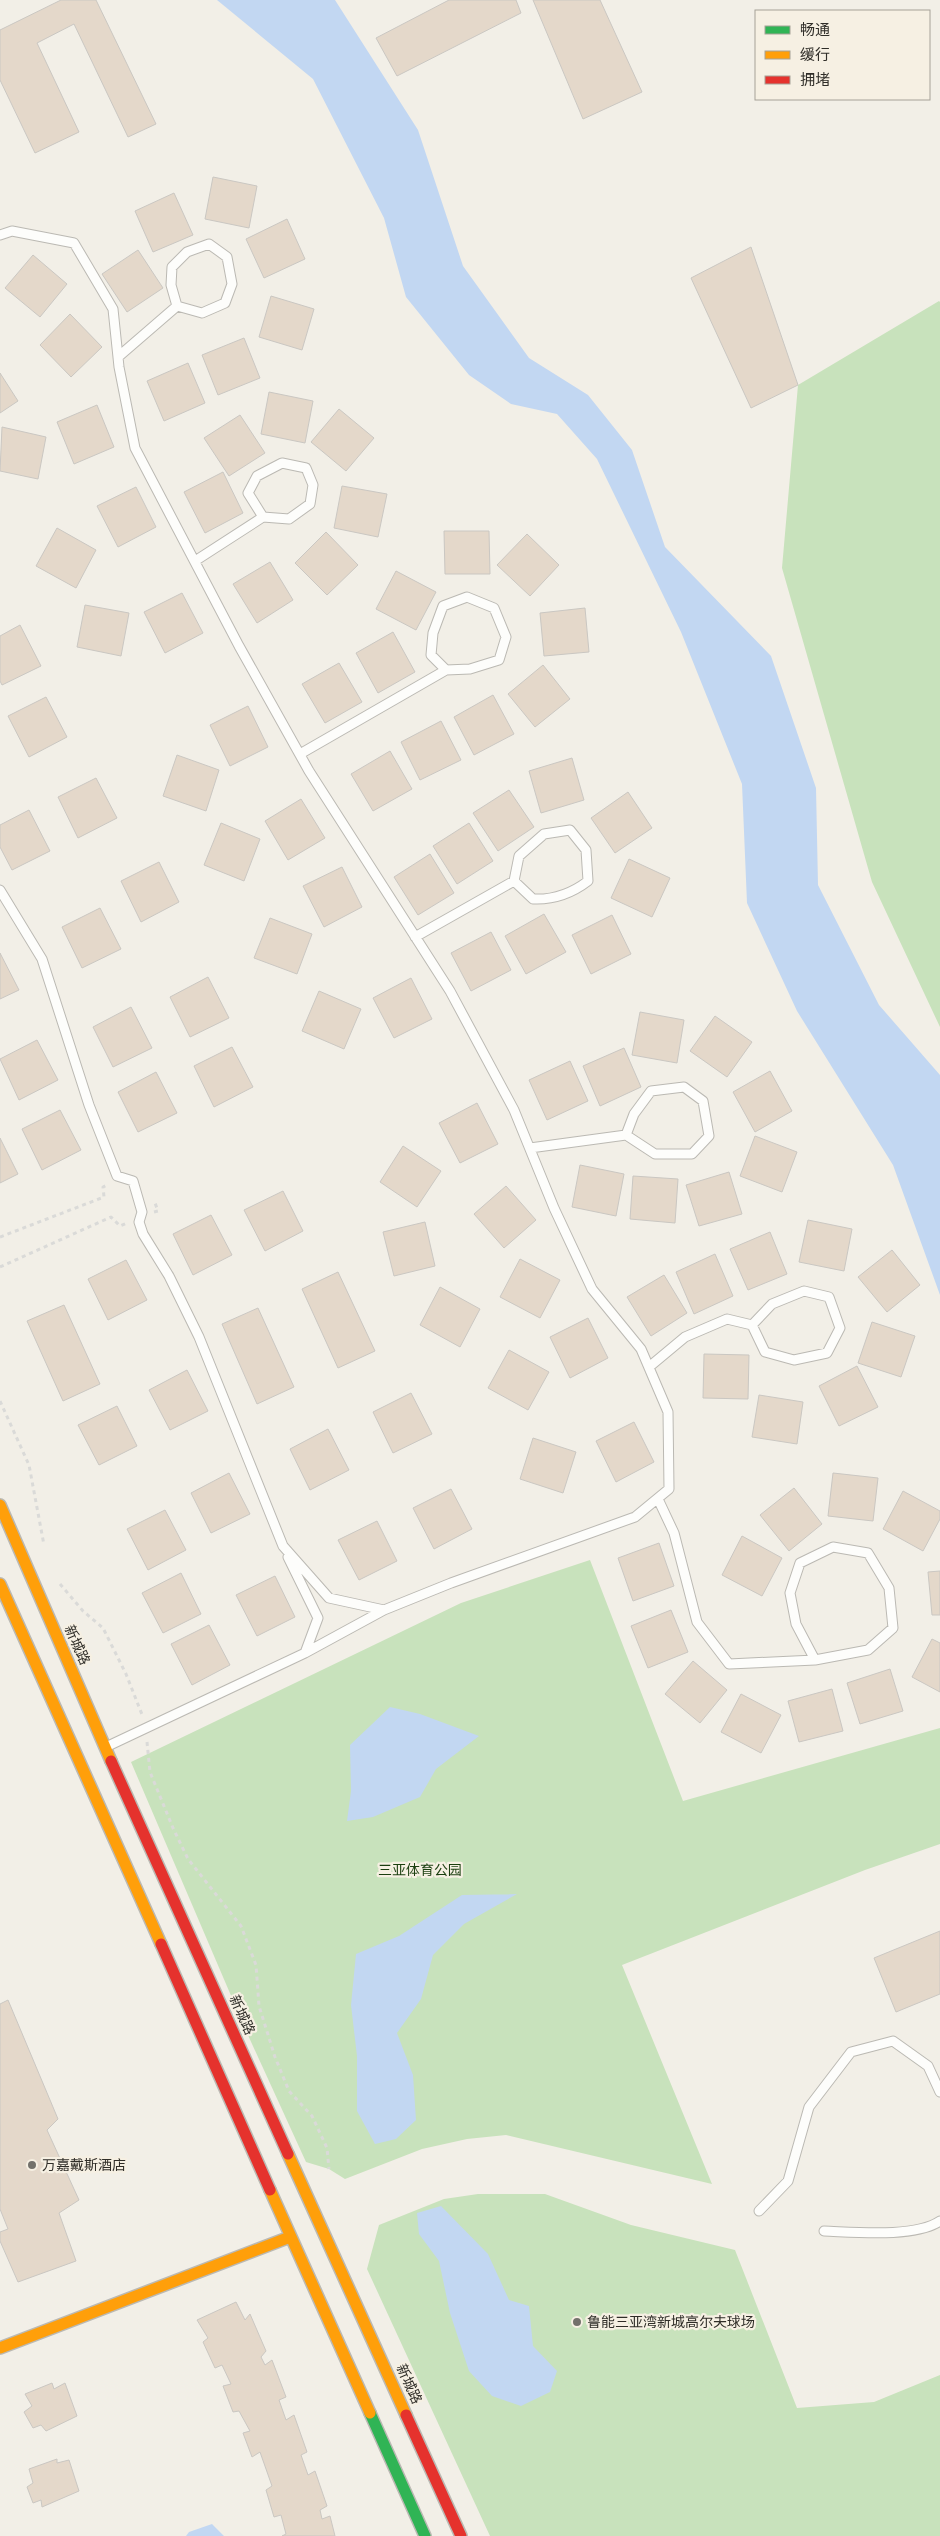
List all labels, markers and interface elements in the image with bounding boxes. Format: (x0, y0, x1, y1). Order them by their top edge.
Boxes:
legend (755, 10, 930, 100)
text: 畅通 (800, 21, 830, 39)
text: 缓行 (800, 46, 830, 64)
text: 拥堵 (800, 71, 830, 89)
street label: 新城路 (61, 1622, 93, 1668)
park label: 三亚体育公园 (378, 1862, 462, 1879)
street label: 新城路 (226, 1992, 258, 2038)
place label: 万嘉戴斯酒店 (42, 2157, 126, 2174)
marker: 万嘉戴斯酒店 (26, 2159, 38, 2171)
place label: 鲁能三亚湾新城高尔夫球场 (587, 2314, 755, 2331)
marker: 鲁能三亚湾新城高尔夫球场 (571, 2316, 583, 2328)
street label: 新城路 (393, 2361, 425, 2407)

